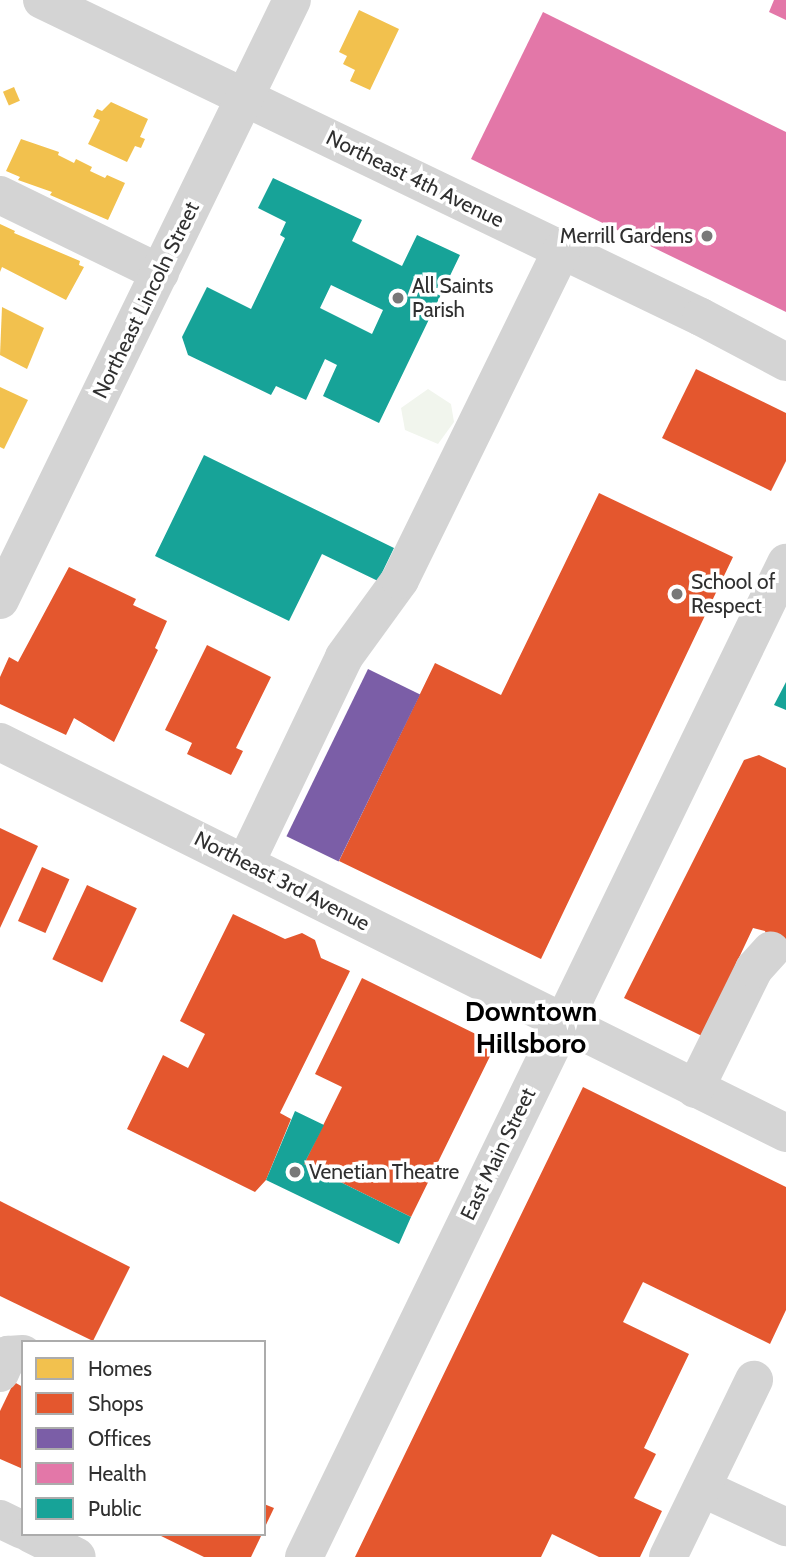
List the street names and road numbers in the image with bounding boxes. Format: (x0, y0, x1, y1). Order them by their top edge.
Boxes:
street label: Northeast 4th Avenue (322, 125, 508, 233)
street label: Northeast Lincoln Street (87, 198, 205, 402)
street label: Northeast 3rd Avenue (190, 826, 374, 936)
street label: East Main Street (455, 1084, 541, 1224)

